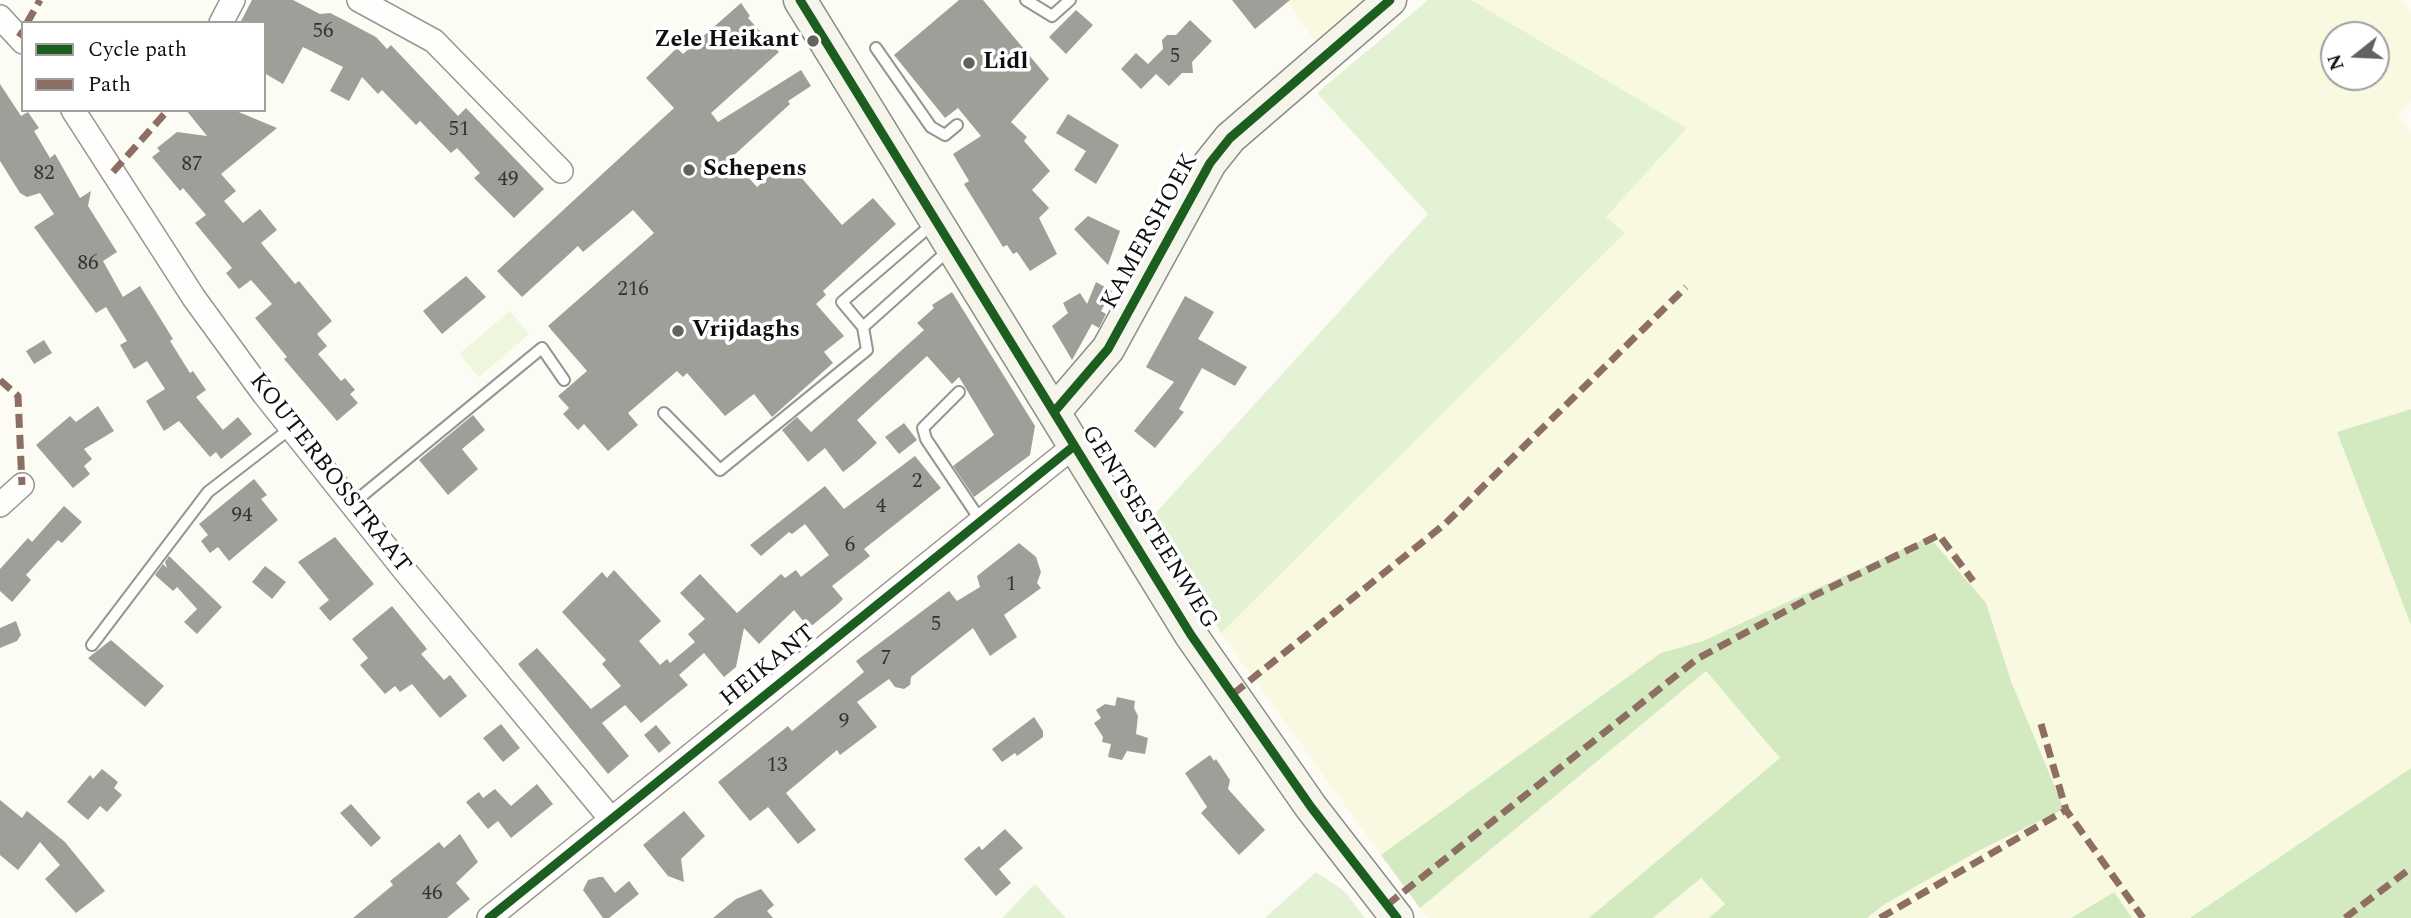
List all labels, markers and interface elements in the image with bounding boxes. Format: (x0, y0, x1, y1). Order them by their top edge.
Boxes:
house number: 56 (313, 20, 333, 46)
legend (21, 21, 266, 112)
north arrow (2320, 21, 2390, 91)
place label: Zele Heikant (654, 27, 799, 55)
marker: Zele Heikant (805, 33, 821, 49)
text: Cycle path (88, 34, 187, 66)
house number: 5 (1170, 45, 1180, 71)
place label: Lidl (983, 49, 1028, 77)
text: N (2320, 50, 2353, 74)
marker: Lidl (961, 55, 977, 71)
text: Path (88, 69, 131, 101)
house number: 51 (449, 118, 469, 144)
street label: KAMERSHOEK (1096, 149, 1206, 315)
house number: 87 (182, 153, 202, 179)
place label: Schepens (703, 156, 807, 184)
house number: 82 (34, 162, 54, 188)
marker: Schepens (681, 162, 697, 178)
house number: 49 (498, 168, 518, 194)
house number: 86 (78, 252, 98, 278)
house number: 216 (617, 278, 649, 304)
place label: Vrijdaghs (692, 317, 800, 345)
marker: Vrijdaghs (670, 323, 686, 339)
street label: KOUTERBOSSTRAAT (242, 368, 416, 580)
street label: GENTSESTEENWEG (1074, 421, 1222, 635)
house number: 2 (912, 470, 922, 496)
house number: 4 (876, 495, 886, 521)
house number: 94 (232, 504, 252, 530)
house number: 6 (845, 534, 855, 560)
house number: 1 (1006, 573, 1016, 599)
house number: 5 (931, 613, 941, 639)
street label: HEIKANT (716, 620, 822, 714)
house number: 7 (881, 647, 891, 673)
house number: 9 (839, 710, 849, 736)
house number: 13 (767, 754, 787, 780)
house number: 46 (422, 882, 442, 908)

